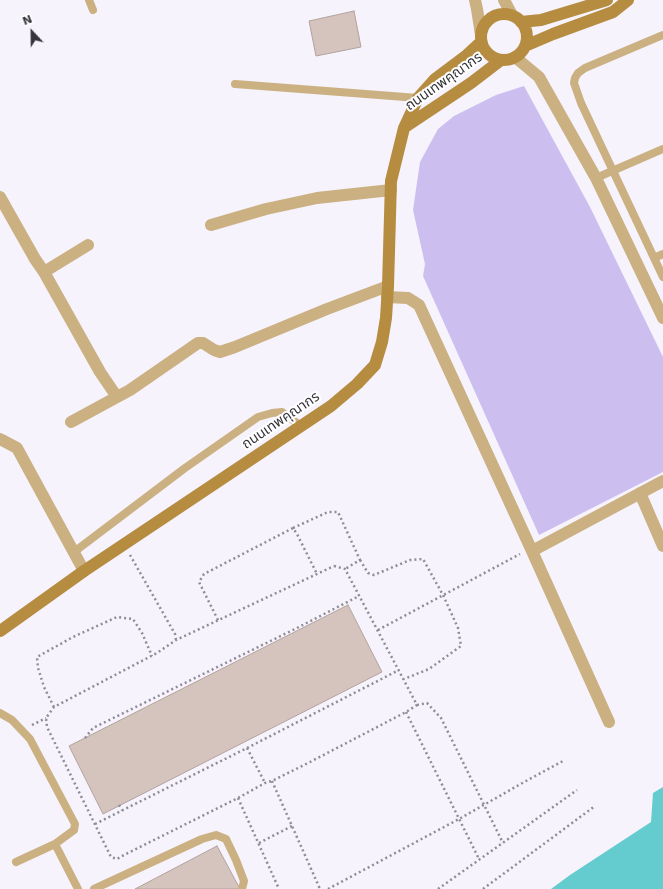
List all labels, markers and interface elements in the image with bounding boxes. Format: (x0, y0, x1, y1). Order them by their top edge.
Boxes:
north arrow (12, 12, 52, 52)
text: N (21, 13, 34, 28)
street label: ถนนเทพคุณากร (402, 49, 486, 115)
street label: ถนนเทพคุณากร (239, 389, 323, 453)

